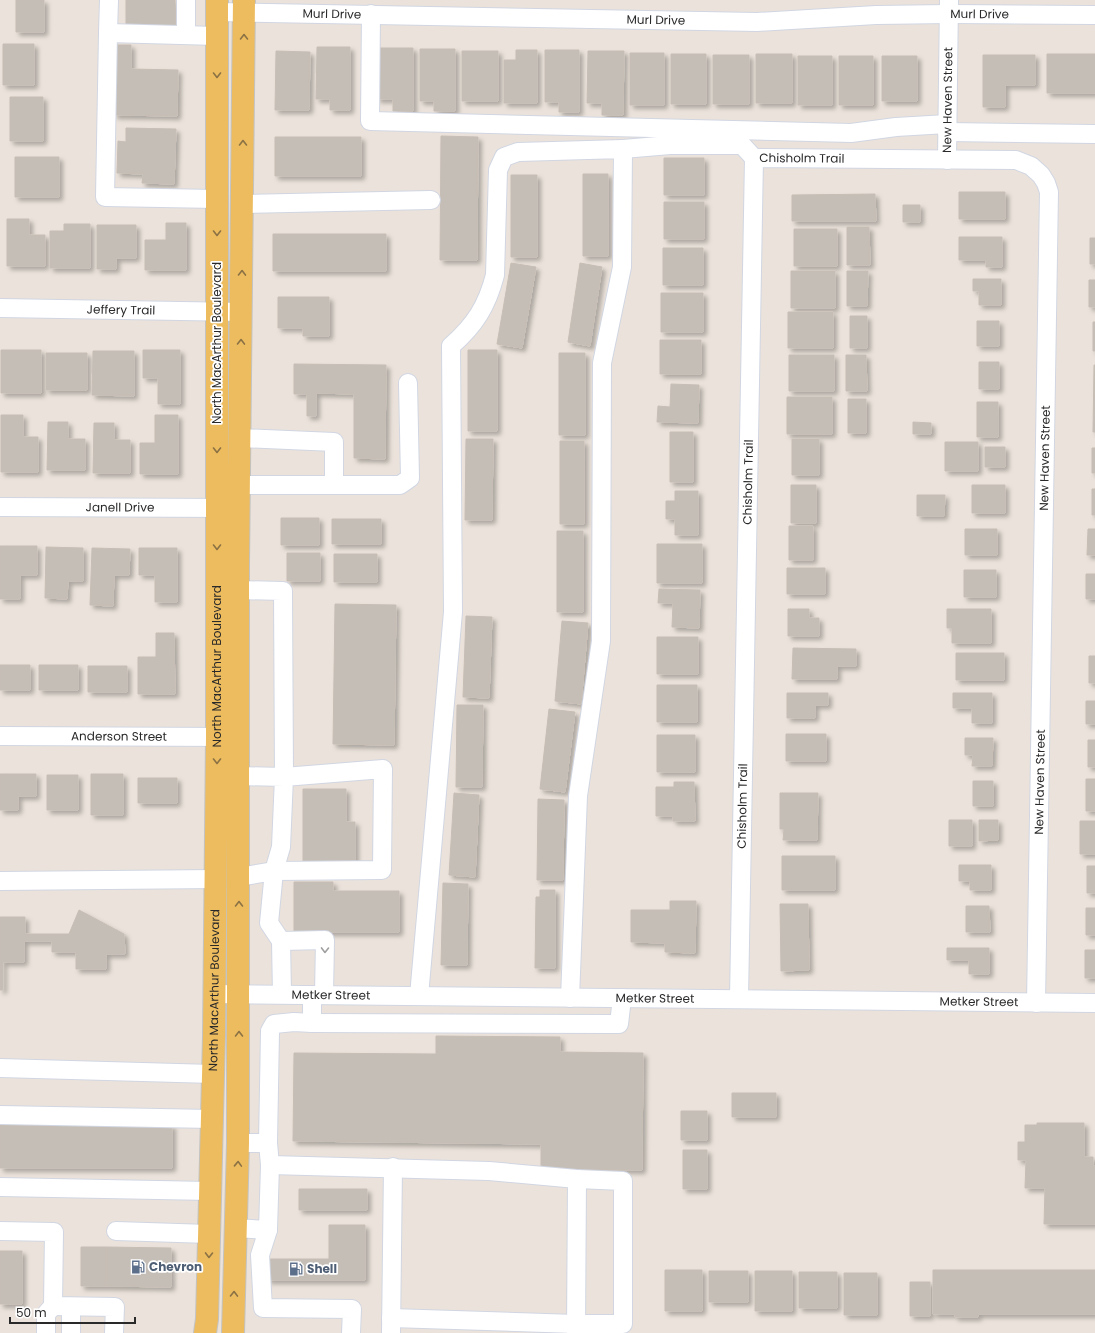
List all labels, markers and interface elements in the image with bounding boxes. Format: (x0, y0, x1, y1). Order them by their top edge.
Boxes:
street label: Murl Drive (302, 5, 362, 23)
street label: Murl Drive (950, 5, 1009, 22)
street label: Murl Drive (626, 11, 685, 29)
one-way arrow (240, 34, 248, 40)
street label: New Haven Street (938, 47, 956, 153)
one-way arrow (213, 72, 221, 78)
one-way arrow (239, 140, 247, 146)
street label: Chisholm Trail (759, 149, 845, 167)
one-way arrow (213, 230, 221, 236)
street label: North MacArthur Boulevard (208, 262, 225, 424)
one-way arrow (238, 270, 246, 276)
street label: Jeffery Trail (87, 300, 156, 319)
one-way arrow (237, 339, 245, 345)
street label: New Haven Street (1035, 405, 1054, 511)
street label: Chisholm Trail (738, 439, 757, 525)
one-way arrow (213, 447, 221, 453)
street label: Janell Drive (86, 498, 154, 516)
one-way arrow (213, 544, 221, 550)
street label: North MacArthur Boulevard (208, 585, 225, 747)
street label: Anderson Street (71, 727, 167, 745)
street label: New Haven Street (1030, 729, 1049, 835)
one-way arrow (213, 758, 221, 764)
street label: Chisholm Trail (733, 763, 751, 849)
one-way arrow (235, 901, 243, 907)
street label: North MacArthur Boulevard (204, 909, 223, 1072)
one-way arrow (320, 947, 329, 953)
street label: Metker Street (292, 986, 370, 1004)
street label: Metker Street (616, 989, 694, 1007)
street label: Metker Street (940, 992, 1018, 1010)
one-way arrow (235, 1031, 243, 1037)
one-way arrow (233, 1161, 242, 1167)
one-way arrow (204, 1252, 213, 1258)
place label: Chevron (149, 1258, 202, 1275)
fuel station icon: Chevron (130, 1259, 146, 1275)
place label: Shell (307, 1260, 337, 1277)
fuel station icon: Shell (288, 1261, 304, 1277)
one-way arrow (230, 1291, 238, 1297)
scale bar (10, 1299, 135, 1325)
text: 50 m (16, 1304, 47, 1321)

